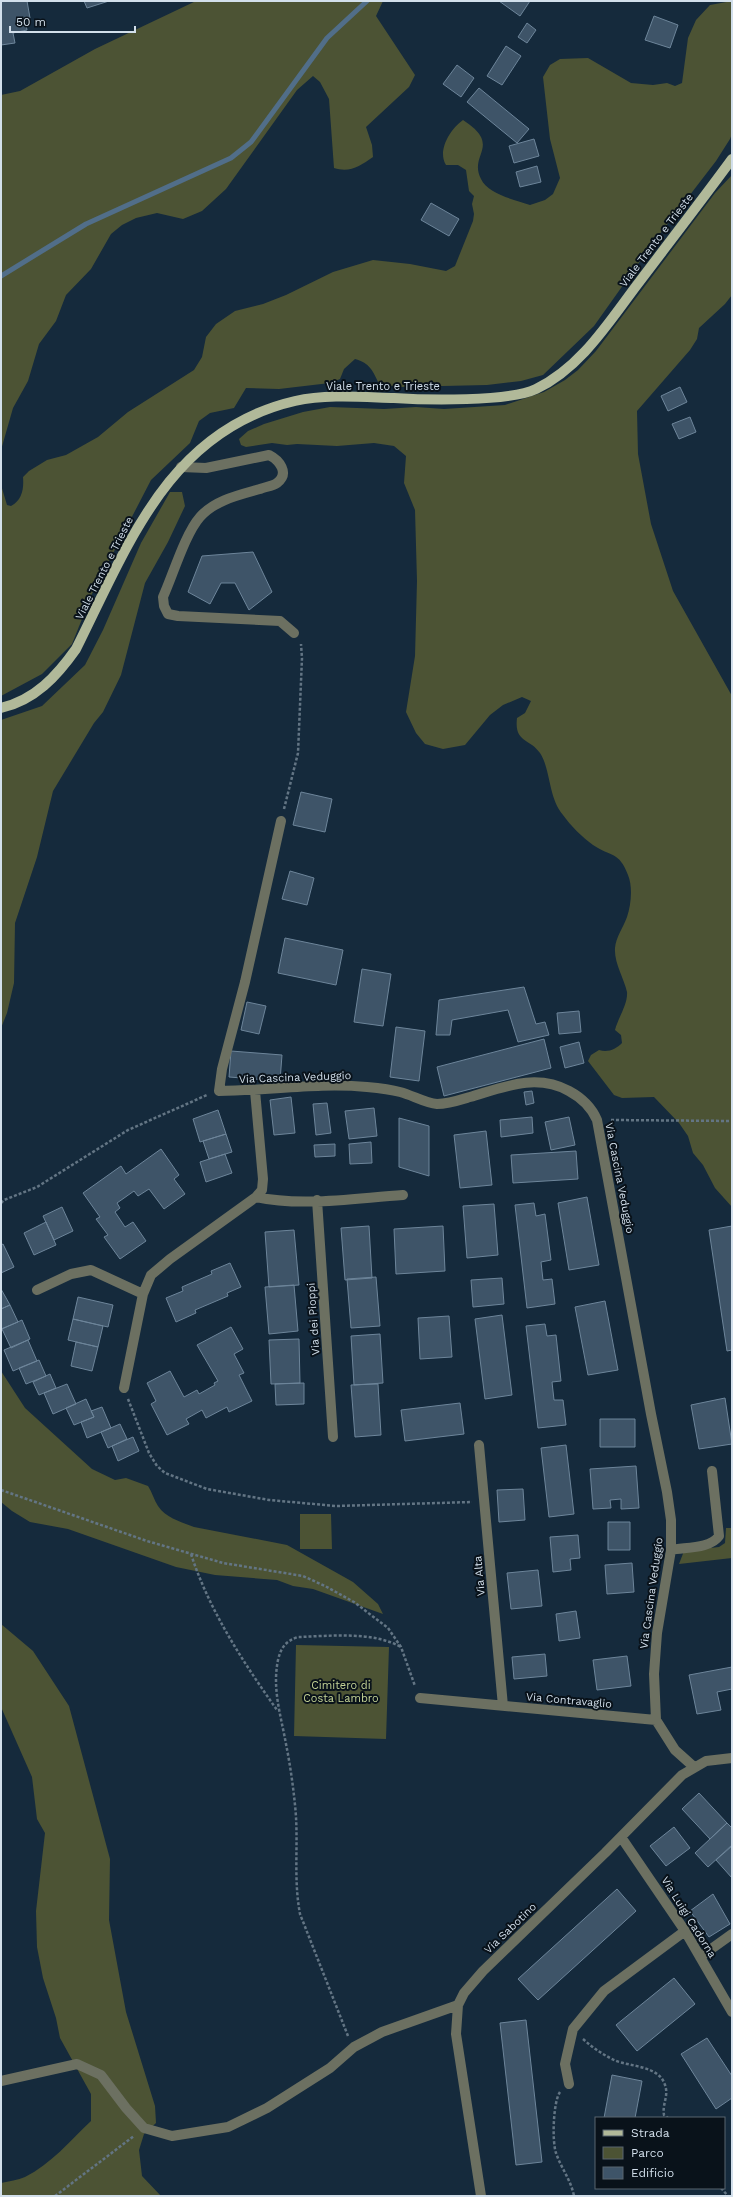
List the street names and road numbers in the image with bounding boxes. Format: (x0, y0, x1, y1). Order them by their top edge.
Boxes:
street label: Viale Trento e Trieste (617, 191, 696, 290)
street label: Viale Trento e Trieste (326, 380, 440, 393)
street label: Viale Trento e Trieste (73, 515, 136, 622)
street label: Via Cascina Veduggio (239, 1069, 351, 1086)
street label: Via Cascina Veduggio (602, 1122, 637, 1235)
street label: Via dei Pioppi (304, 1282, 323, 1356)
street label: Via Cascina Veduggio (637, 1536, 666, 1650)
street label: Via Alta (471, 1555, 488, 1597)
street label: Via Contravaglio (525, 1690, 612, 1711)
street label: Via Luigi Cadorna (658, 1874, 719, 1960)
street label: Via Sabotino (482, 1900, 539, 1956)

